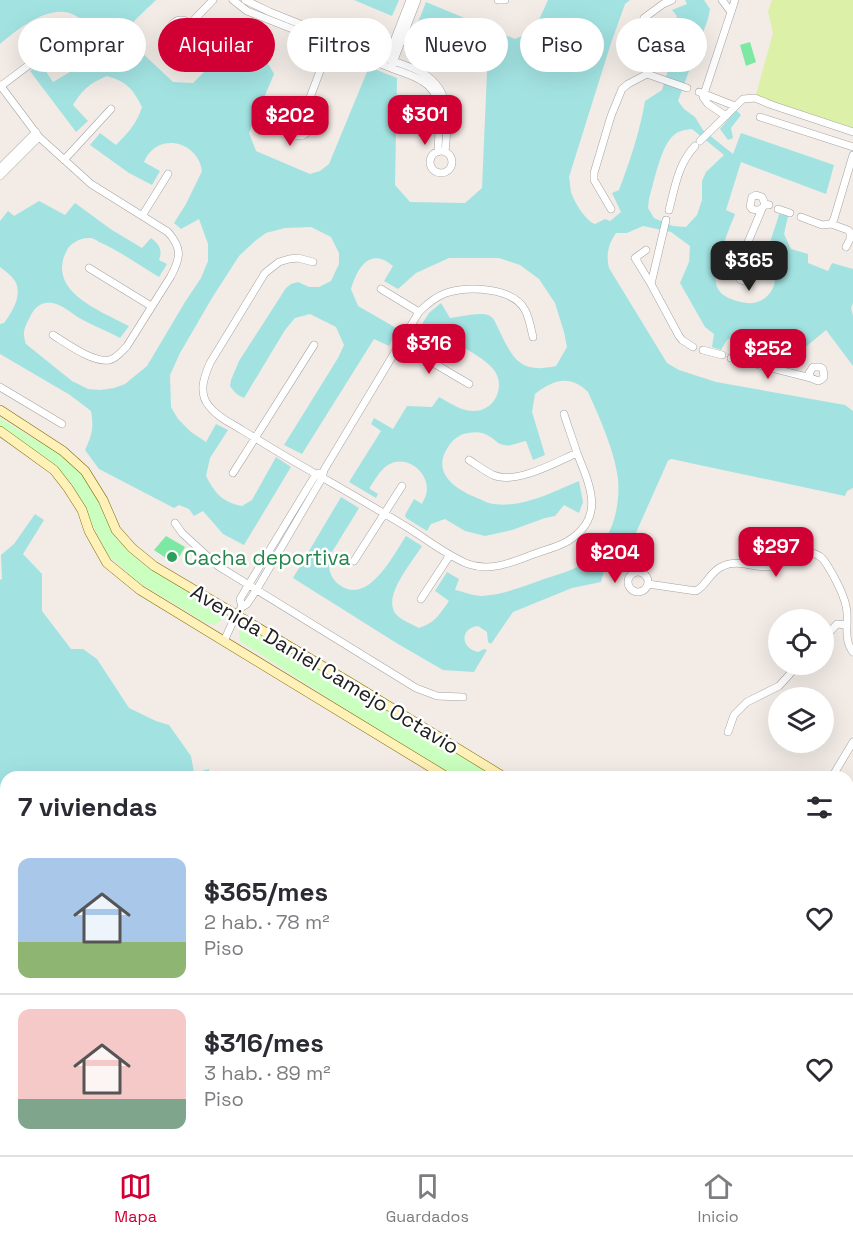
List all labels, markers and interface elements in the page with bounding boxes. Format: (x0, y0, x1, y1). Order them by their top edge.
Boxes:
chip: Comprar (18, 18, 146, 72)
chip: Alquilar (158, 18, 275, 72)
chip: Filtros (287, 18, 392, 72)
chip: Nuevo (404, 18, 508, 72)
chip: Piso (520, 18, 604, 72)
chip: Casa (616, 18, 707, 72)
pin: $301 (389, 95, 461, 146)
pin: $202 (254, 96, 326, 147)
text: $301 (402, 101, 448, 127)
text: $202 (266, 102, 314, 128)
pin: $365 (713, 241, 785, 292)
text: $365 (725, 247, 773, 273)
pin: $316 (393, 324, 465, 375)
pin: $252 (732, 329, 804, 380)
text: $316 (406, 330, 452, 356)
text: $252 (744, 335, 792, 361)
pin: $297 (740, 527, 812, 578)
pin: $204 (579, 533, 651, 584)
text: $297 (753, 533, 799, 559)
text: $204 (590, 539, 640, 565)
place label: Cacha deportiva (184, 544, 350, 571)
marker: Cacha deportiva (165, 550, 179, 564)
street label: Avenida Daniel Camejo Octavio (186, 578, 464, 760)
map controls (768, 609, 834, 753)
button: locate (768, 609, 834, 675)
button: layers (768, 687, 834, 753)
text: 7 viviendas (18, 790, 158, 824)
icon: filters (803, 791, 836, 824)
text: $365/mes (204, 875, 328, 909)
icon: home (66, 882, 138, 954)
icon: heart (803, 902, 836, 935)
text: 2 hab. · 78 m² (204, 909, 329, 935)
text: Piso (204, 935, 244, 961)
text: $316/mes (204, 1026, 324, 1060)
icon: home (66, 1033, 138, 1105)
icon: heart (803, 1053, 836, 1086)
text: 3 hab. · 89 m² (204, 1060, 331, 1086)
text: Piso (204, 1086, 244, 1112)
tab: Mapa (114, 1170, 157, 1227)
tab: Guardados (386, 1170, 469, 1227)
tab: Inicio (698, 1170, 739, 1227)

